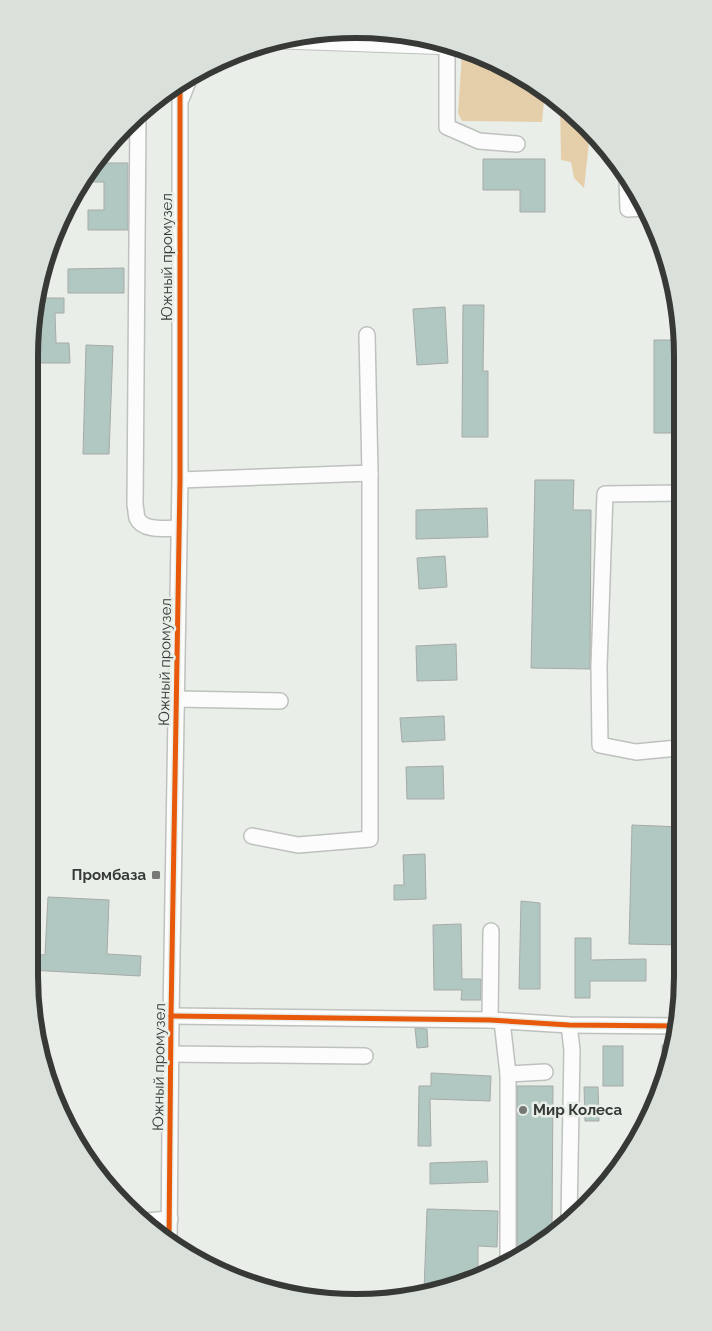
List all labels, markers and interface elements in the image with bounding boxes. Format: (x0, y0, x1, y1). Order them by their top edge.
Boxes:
street label: Южный промузел (158, 193, 176, 321)
street label: Южный промузел (155, 598, 175, 726)
place label: Промбаза (72, 866, 146, 884)
marker: Промбаза (150, 869, 162, 881)
street label: Южный промузел (149, 1003, 169, 1131)
place label: Мир Колеса (533, 1101, 623, 1119)
marker: Мир Колеса (517, 1104, 529, 1116)

